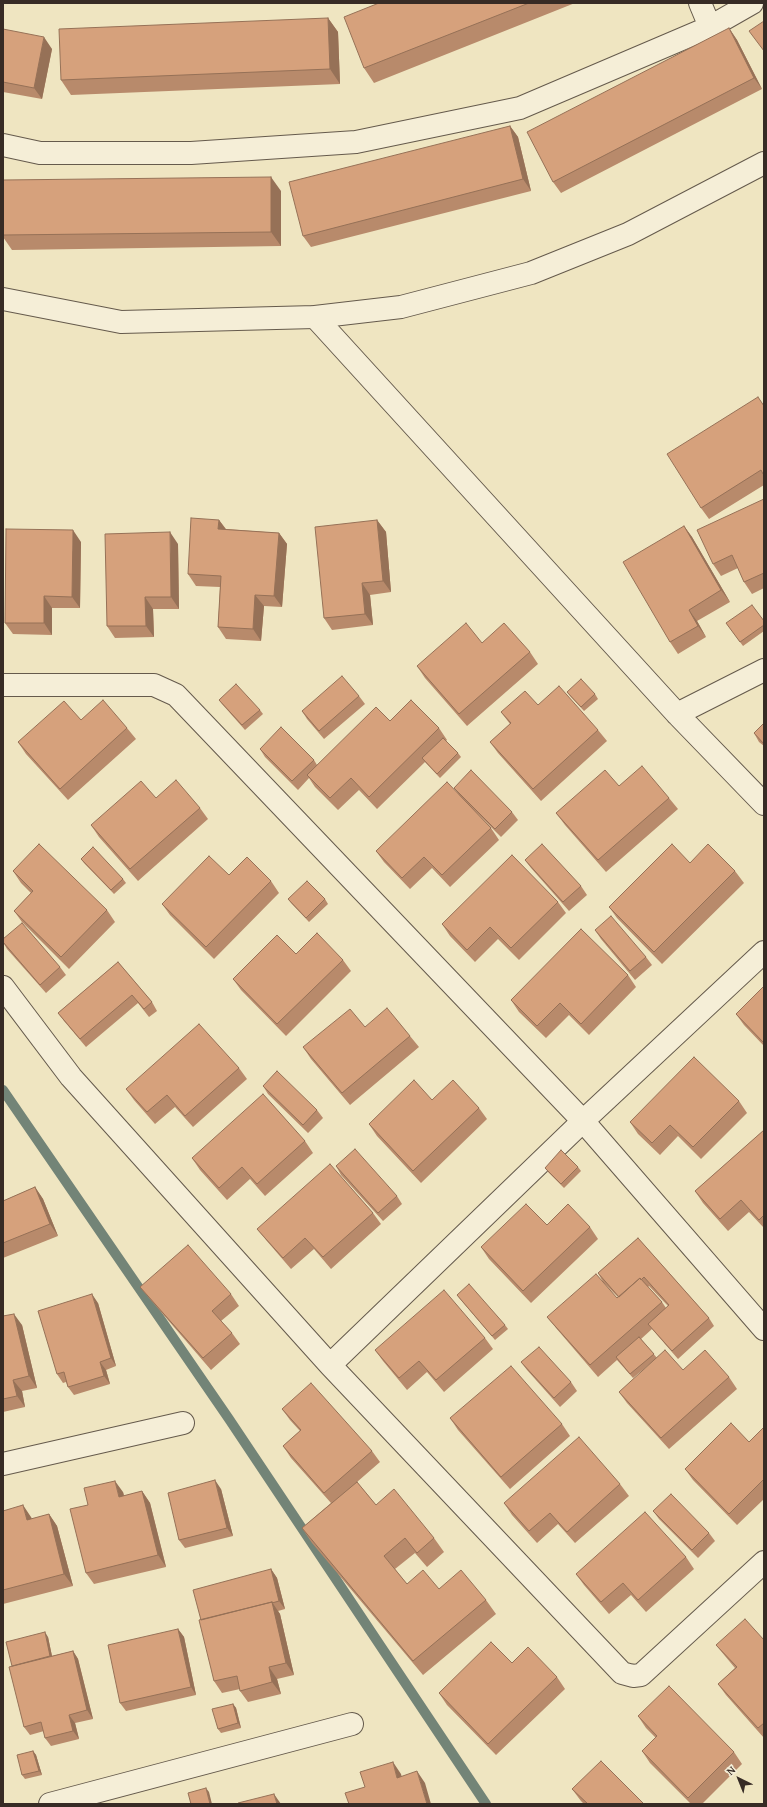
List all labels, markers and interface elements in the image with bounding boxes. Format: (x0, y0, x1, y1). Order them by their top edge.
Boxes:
north arrow (719, 1759, 759, 1799)
text: N (723, 1762, 739, 1779)

